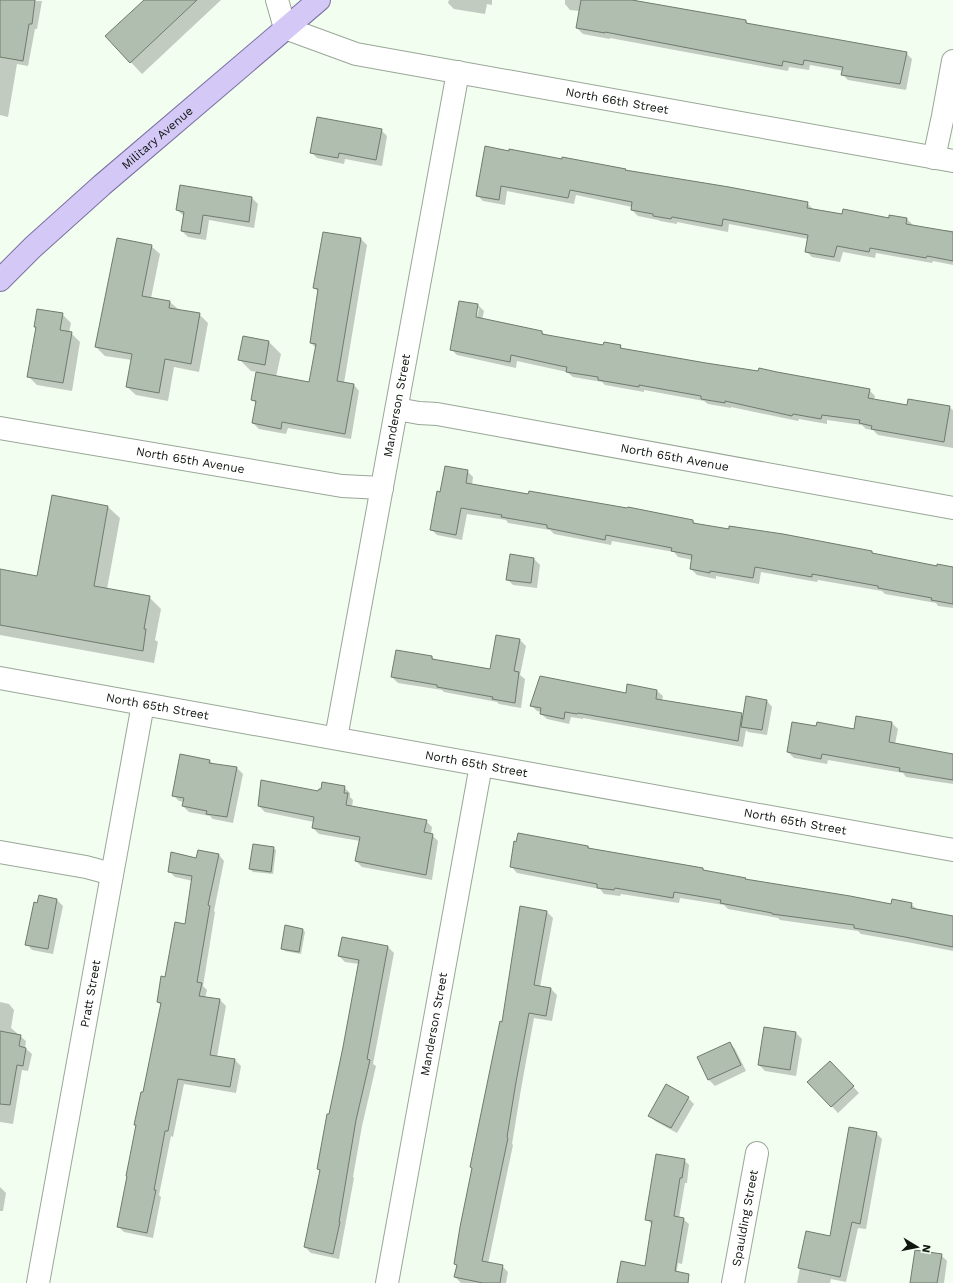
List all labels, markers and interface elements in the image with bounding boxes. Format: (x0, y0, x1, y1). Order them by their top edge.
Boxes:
street label: North 66th Street (565, 85, 670, 117)
street label: Military Avenue (119, 104, 196, 172)
street label: Manderson Street (381, 353, 413, 458)
street label: North 65th Avenue (619, 441, 730, 474)
street label: North 65th Avenue (135, 444, 246, 476)
street label: North 65th Street (105, 690, 210, 723)
street label: North 65th Street (424, 748, 529, 780)
street label: North 65th Street (743, 805, 848, 838)
street label: Pratt Street (77, 959, 103, 1029)
street label: Manderson Street (418, 971, 450, 1077)
street label: Spaulding Street (729, 1169, 761, 1267)
north arrow (897, 1227, 937, 1267)
text: N (919, 1244, 933, 1254)

